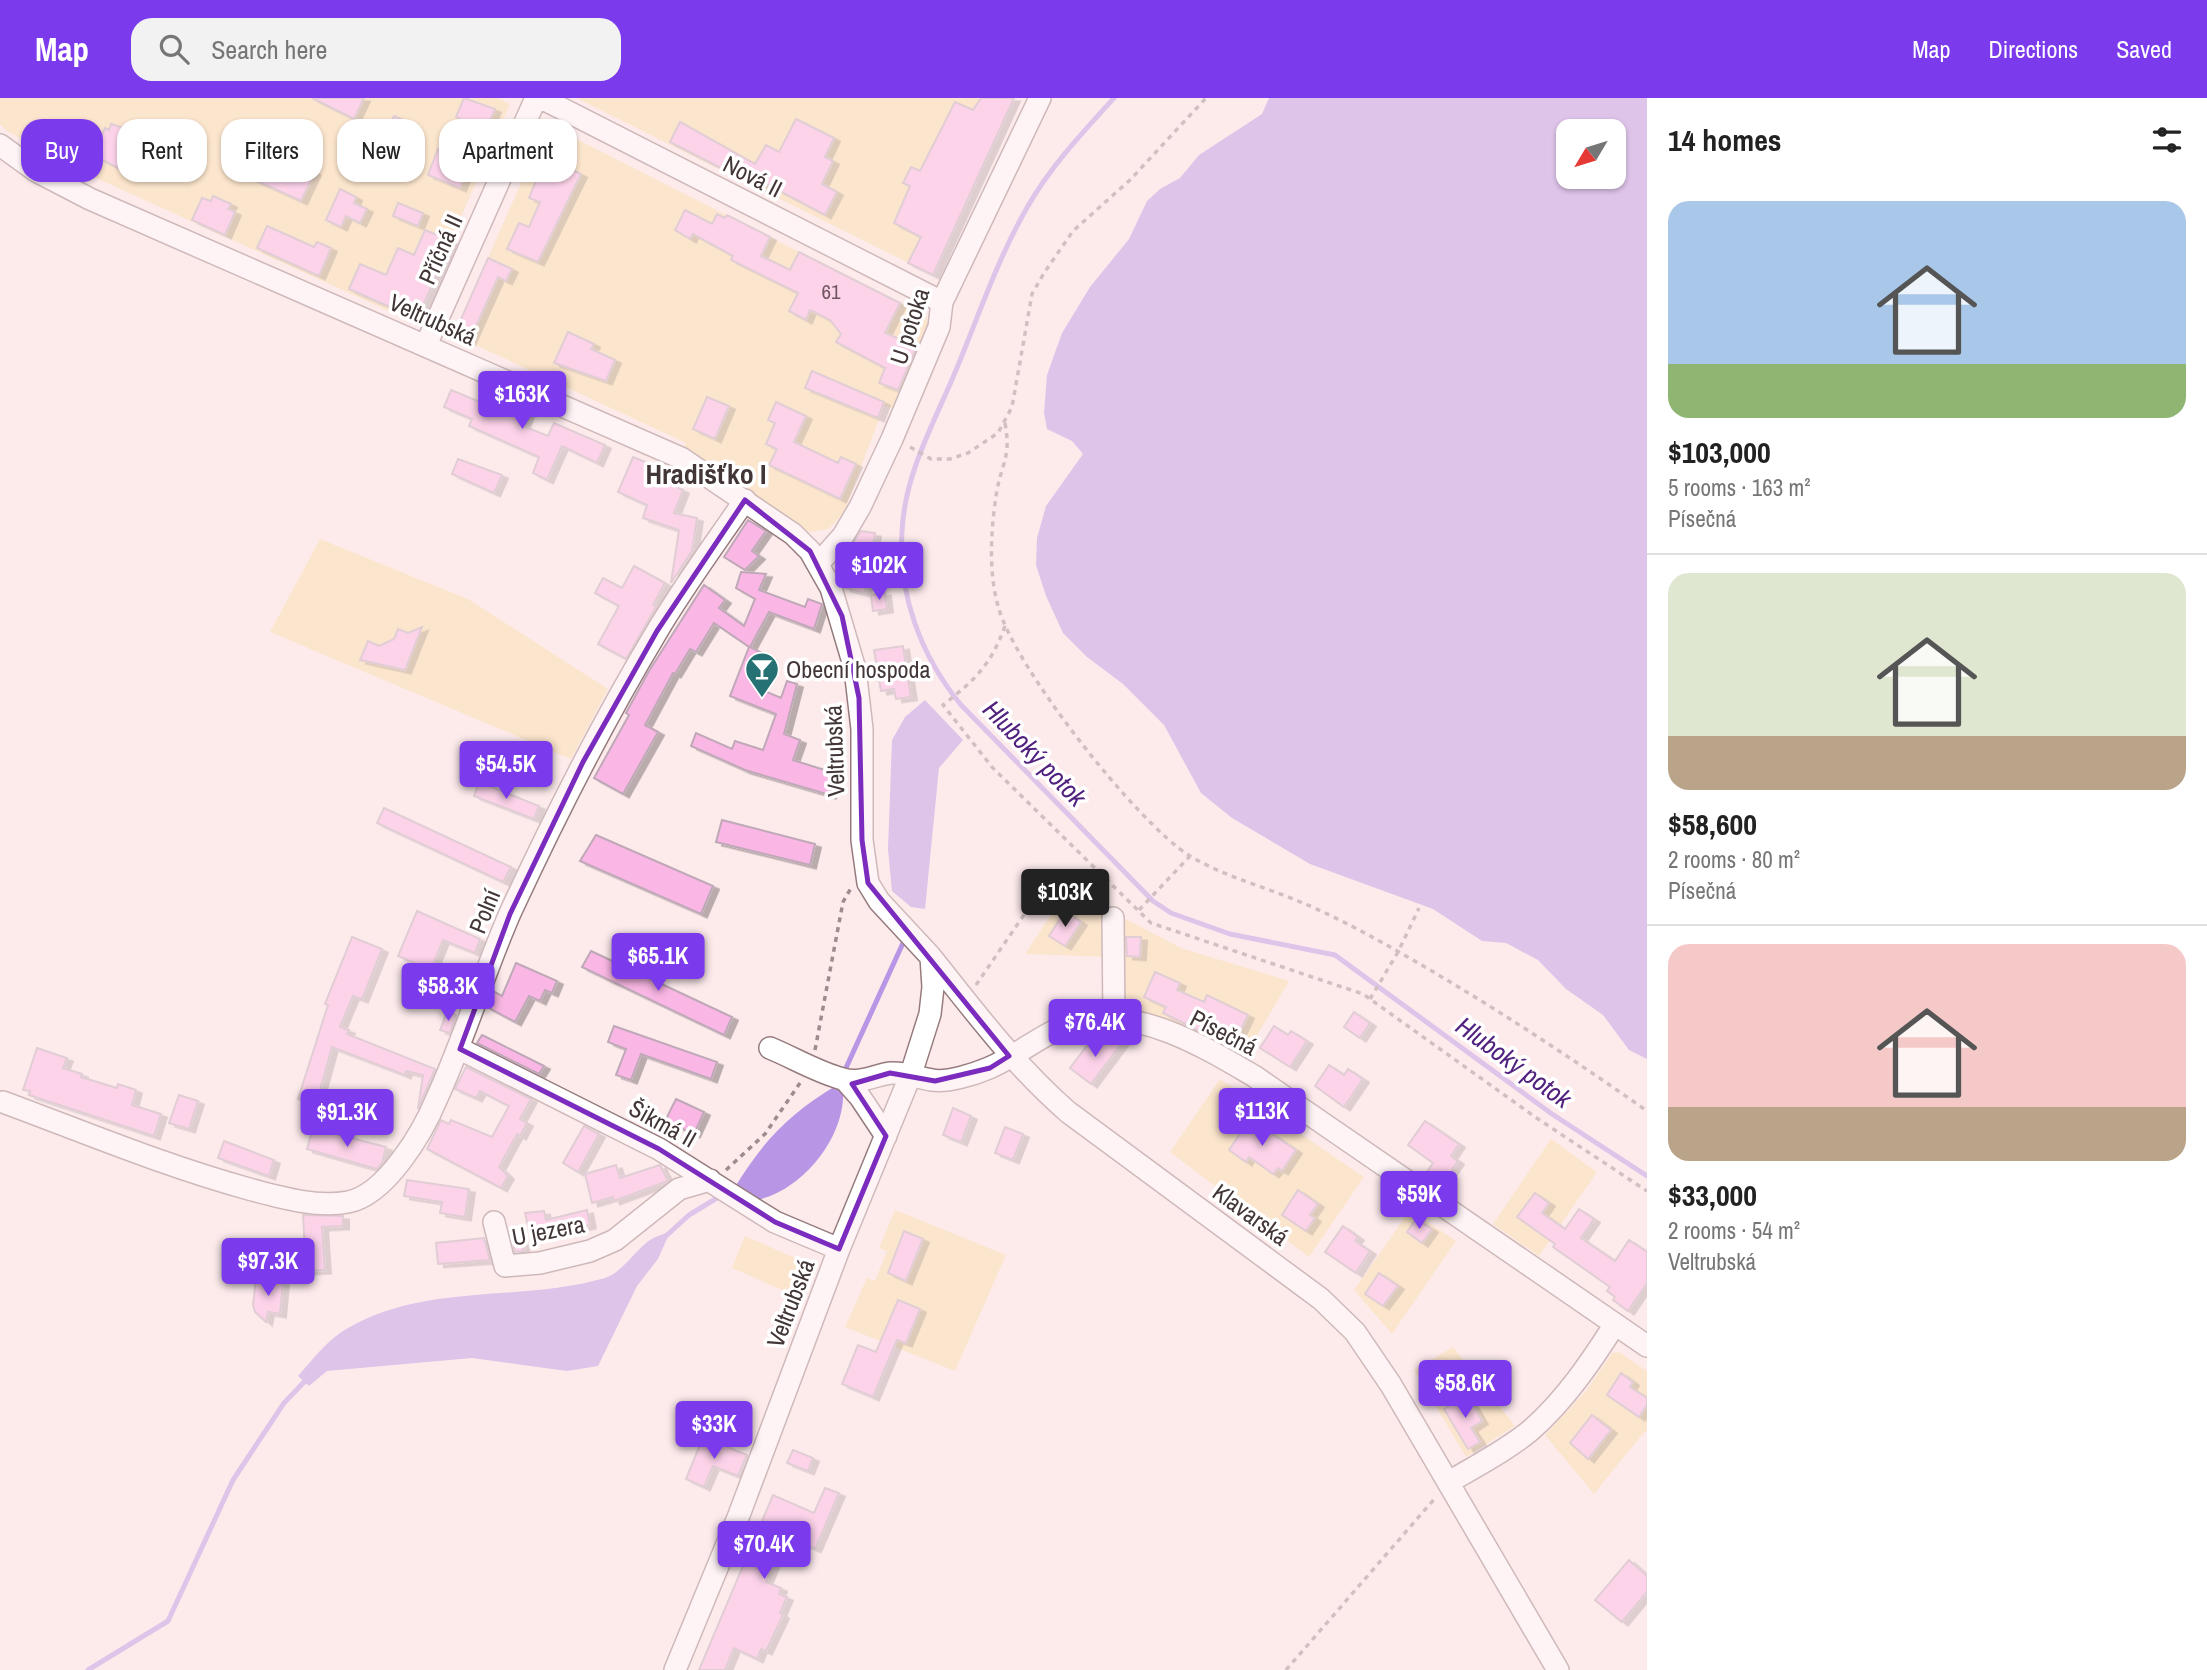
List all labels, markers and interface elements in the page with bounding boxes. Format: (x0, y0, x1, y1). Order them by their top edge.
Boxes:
search box (131, 18, 621, 81)
text: Map (35, 27, 89, 71)
icon: search (155, 30, 193, 68)
text: Search here (211, 32, 327, 67)
text: Map (1912, 33, 1950, 65)
text: Directions (1988, 33, 2078, 65)
text: Saved (2116, 33, 2172, 65)
chip: Buy (21, 119, 103, 182)
chip: Rent (117, 119, 207, 182)
chip: Filters (221, 119, 323, 182)
chip: New (337, 119, 425, 182)
chip: Apartment (439, 119, 577, 182)
north arrow (1556, 119, 1626, 189)
map controls (1556, 119, 1626, 189)
text: 14 homes (1668, 120, 1782, 160)
icon: filters (2148, 121, 2186, 159)
street label: Nová II (718, 148, 788, 204)
street label: Příčná II (410, 209, 470, 289)
icon: home (1864, 247, 1990, 373)
house number: 61 (821, 277, 841, 306)
street label: U potoka (882, 284, 936, 368)
street label: Veltrubská (385, 286, 482, 352)
pin: $163K (473, 372, 571, 431)
text: $163K (494, 378, 550, 409)
text: $103,000 (1668, 432, 1771, 472)
district label: Hradišťko I (646, 455, 766, 493)
text: 5 rooms · 163 m² (1668, 472, 1811, 503)
text: Písečná (1668, 503, 1736, 534)
pin: $102K (830, 542, 928, 602)
text: $102K (851, 549, 907, 580)
icon: home (1864, 619, 1990, 745)
bar icon: Obecní hospoda (743, 650, 781, 699)
place label: Obecní hospoda (786, 653, 930, 685)
water label: Hluboký potok (975, 692, 1095, 815)
street label: Veltrubská (816, 704, 852, 797)
pin: $54.5K (449, 742, 563, 801)
text: $54.5K (476, 748, 536, 779)
text: $58,600 (1668, 804, 1757, 844)
text: 2 rooms · 80 m² (1668, 844, 1800, 875)
pin: $103K (1016, 870, 1114, 929)
text: Písečná (1668, 875, 1736, 906)
text: $103K (1037, 876, 1093, 907)
street label: Polní (461, 884, 507, 938)
pin: $65.1K (601, 934, 715, 993)
text: $65.1K (628, 940, 688, 971)
pin: $58.3K (391, 964, 505, 1023)
text: $58.3K (418, 970, 478, 1001)
icon: home (1864, 990, 1990, 1116)
pin: $76.4K (1038, 1000, 1152, 1059)
street label: Písečná (1185, 1002, 1263, 1062)
text: $76.4K (1065, 1006, 1125, 1037)
water label: Hluboký potok (1449, 1008, 1580, 1117)
pin: $113K (1213, 1088, 1311, 1148)
pin: $91.3K (290, 1090, 404, 1149)
street label: Šikmá II (624, 1092, 702, 1154)
text: $113K (1235, 1095, 1289, 1126)
text: $91.3K (317, 1096, 377, 1127)
pin: $59K (1378, 1172, 1460, 1231)
text: $33,000 (1668, 1175, 1757, 1215)
street label: Klavarská (1207, 1176, 1295, 1252)
text: $59K (1396, 1178, 1442, 1209)
street label: U jezera (509, 1207, 587, 1253)
text: 2 rooms · 54 m² (1668, 1215, 1800, 1246)
pin: $97.3K (211, 1238, 325, 1298)
text: $97.3K (238, 1245, 298, 1276)
text: Veltrubská (1668, 1246, 1756, 1277)
street label: Veltrubská (759, 1254, 821, 1352)
pin: $58.6K (1408, 1360, 1522, 1420)
text: $58.6K (1435, 1367, 1495, 1398)
pin: $33K (673, 1402, 755, 1461)
text: $33K (691, 1408, 737, 1439)
pin: $70.4K (707, 1522, 821, 1581)
text: $70.4K (734, 1528, 794, 1559)

